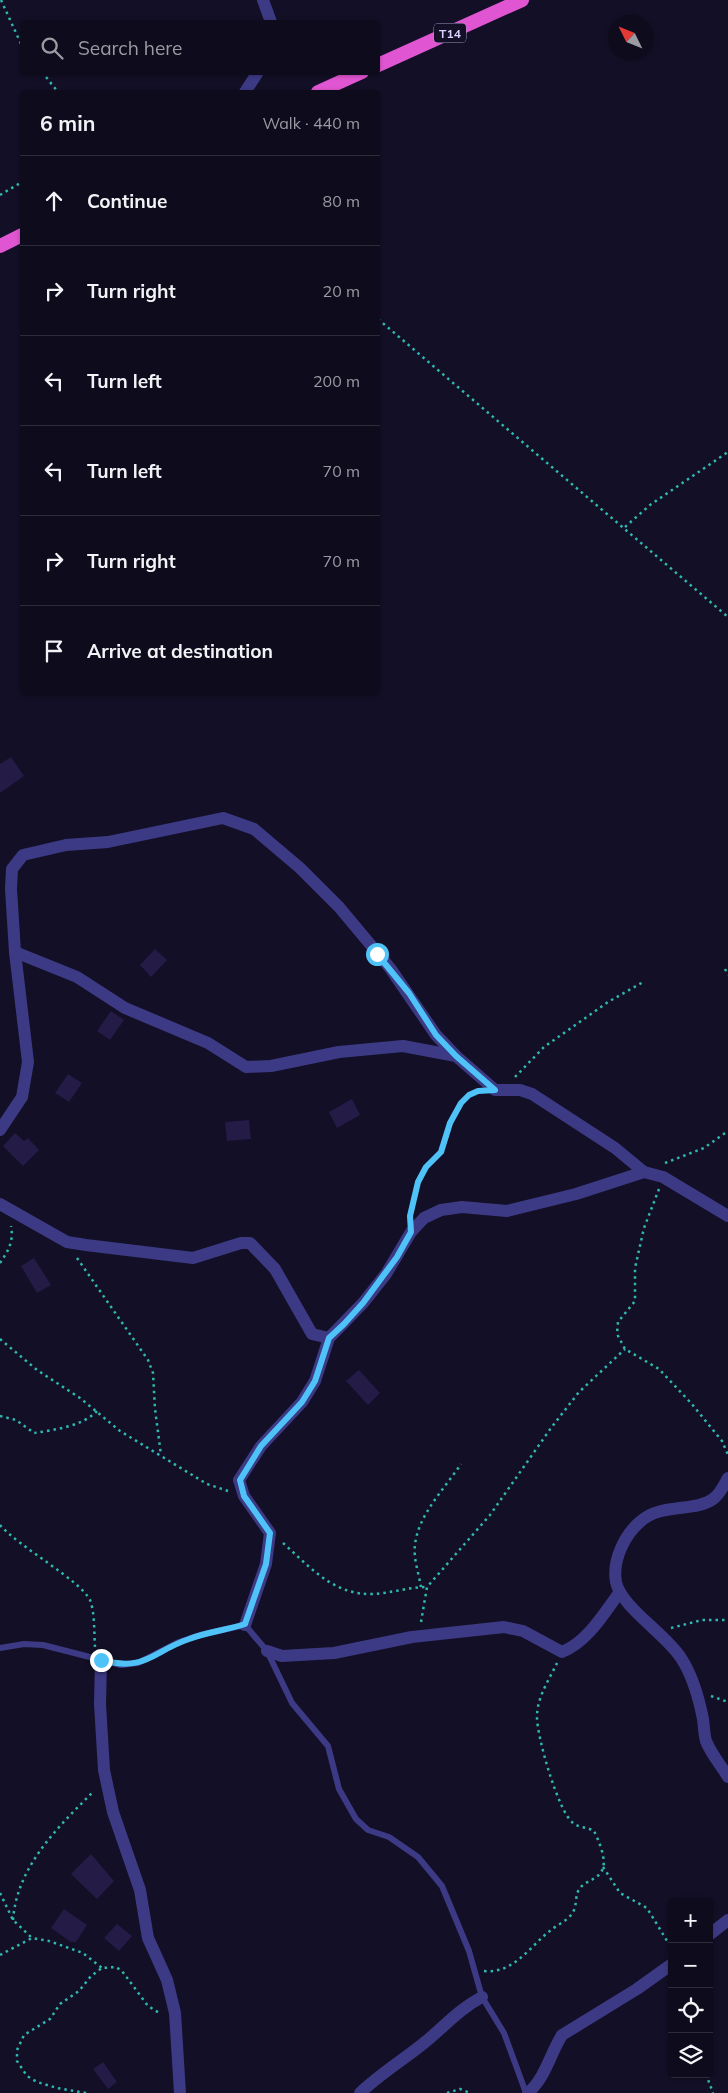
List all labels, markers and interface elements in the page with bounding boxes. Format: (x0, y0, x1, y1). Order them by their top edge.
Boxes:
north arrow (608, 15, 653, 60)
search box (20, 20, 380, 75)
road number: T14 (434, 23, 466, 42)
icon: search (38, 34, 66, 62)
text: Search here (78, 36, 182, 60)
text: 6 min (40, 110, 95, 136)
text: Walk · 440 m (262, 113, 360, 133)
icon: ahead (40, 187, 68, 215)
text: Continue (87, 189, 167, 213)
text: 80 m (323, 191, 360, 211)
icon: right (40, 277, 68, 305)
text: Turn right (87, 279, 176, 303)
text: 20 m (323, 281, 360, 301)
icon: left (40, 367, 68, 395)
text: Turn left (87, 369, 162, 393)
text: 200 m (313, 371, 360, 391)
icon: left (40, 457, 68, 485)
text: Turn left (87, 459, 162, 483)
text: 70 m (323, 461, 360, 481)
icon: right (40, 547, 68, 575)
text: Turn right (87, 549, 176, 573)
text: 70 m (323, 551, 360, 571)
icon: arrive (40, 637, 68, 665)
text: Arrive at destination (87, 639, 273, 663)
route start (366, 943, 389, 966)
route end (90, 1649, 113, 1672)
map controls (668, 1898, 713, 2078)
button: + (668, 1898, 713, 1943)
button: − (668, 1943, 713, 1988)
button: locate (668, 1988, 713, 2033)
button: layers (668, 2033, 713, 2078)

